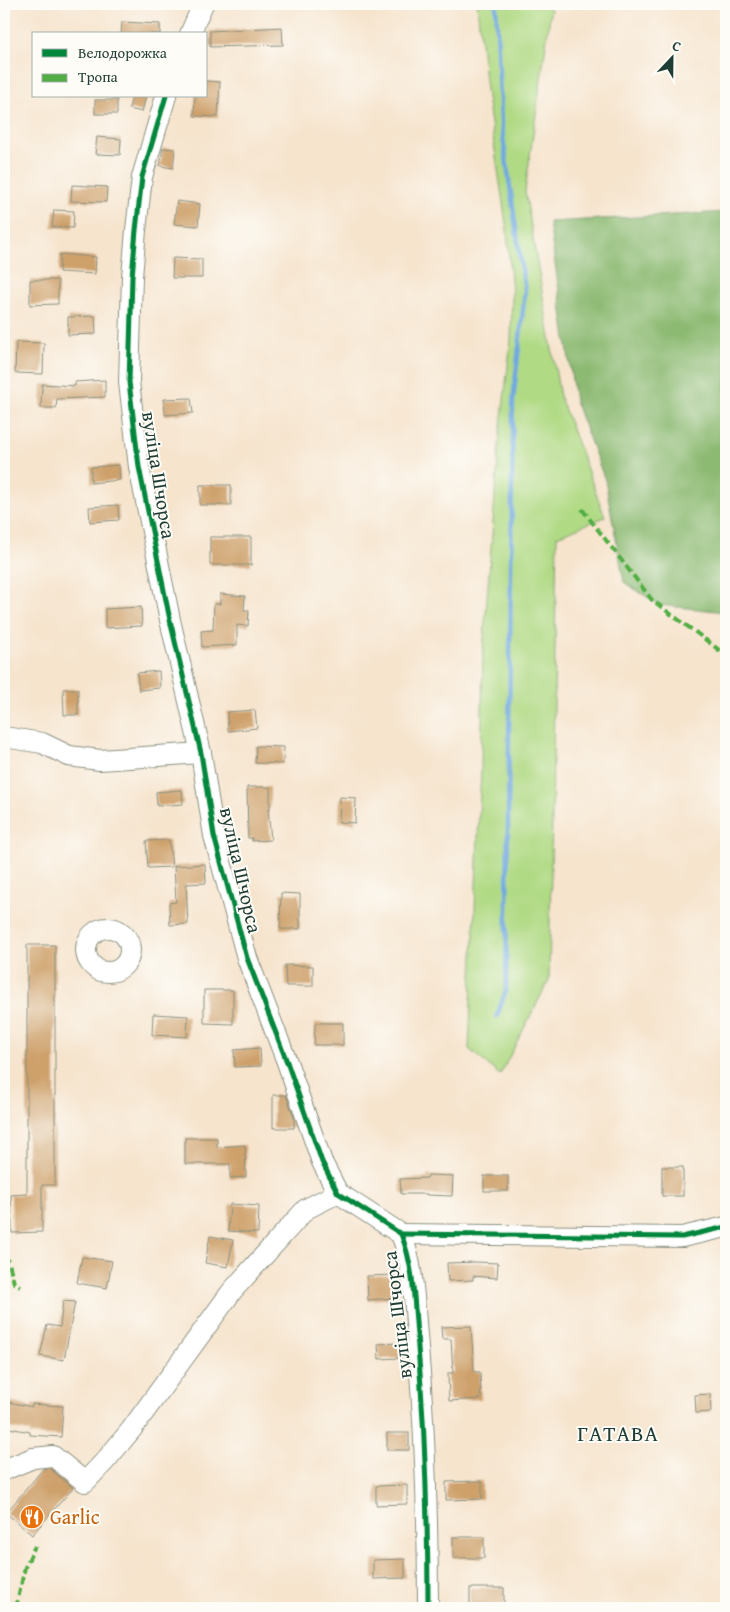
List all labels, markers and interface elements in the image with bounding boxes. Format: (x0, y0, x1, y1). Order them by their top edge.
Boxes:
legend (32, 32, 208, 98)
north arrow (648, 32, 698, 82)
text: С (669, 35, 684, 57)
text: Велодорожка (78, 42, 168, 63)
text: Тропа (78, 66, 119, 87)
street label: вуліца Шчорса (135, 409, 184, 541)
street label: вуліца Шчорса (213, 804, 270, 936)
street label: вуліца Шчорса (374, 1249, 419, 1381)
district label: ГАТАВА (577, 1417, 659, 1449)
place label: Garlic (50, 1502, 100, 1531)
restaurant icon: Garlic (19, 1504, 45, 1530)

